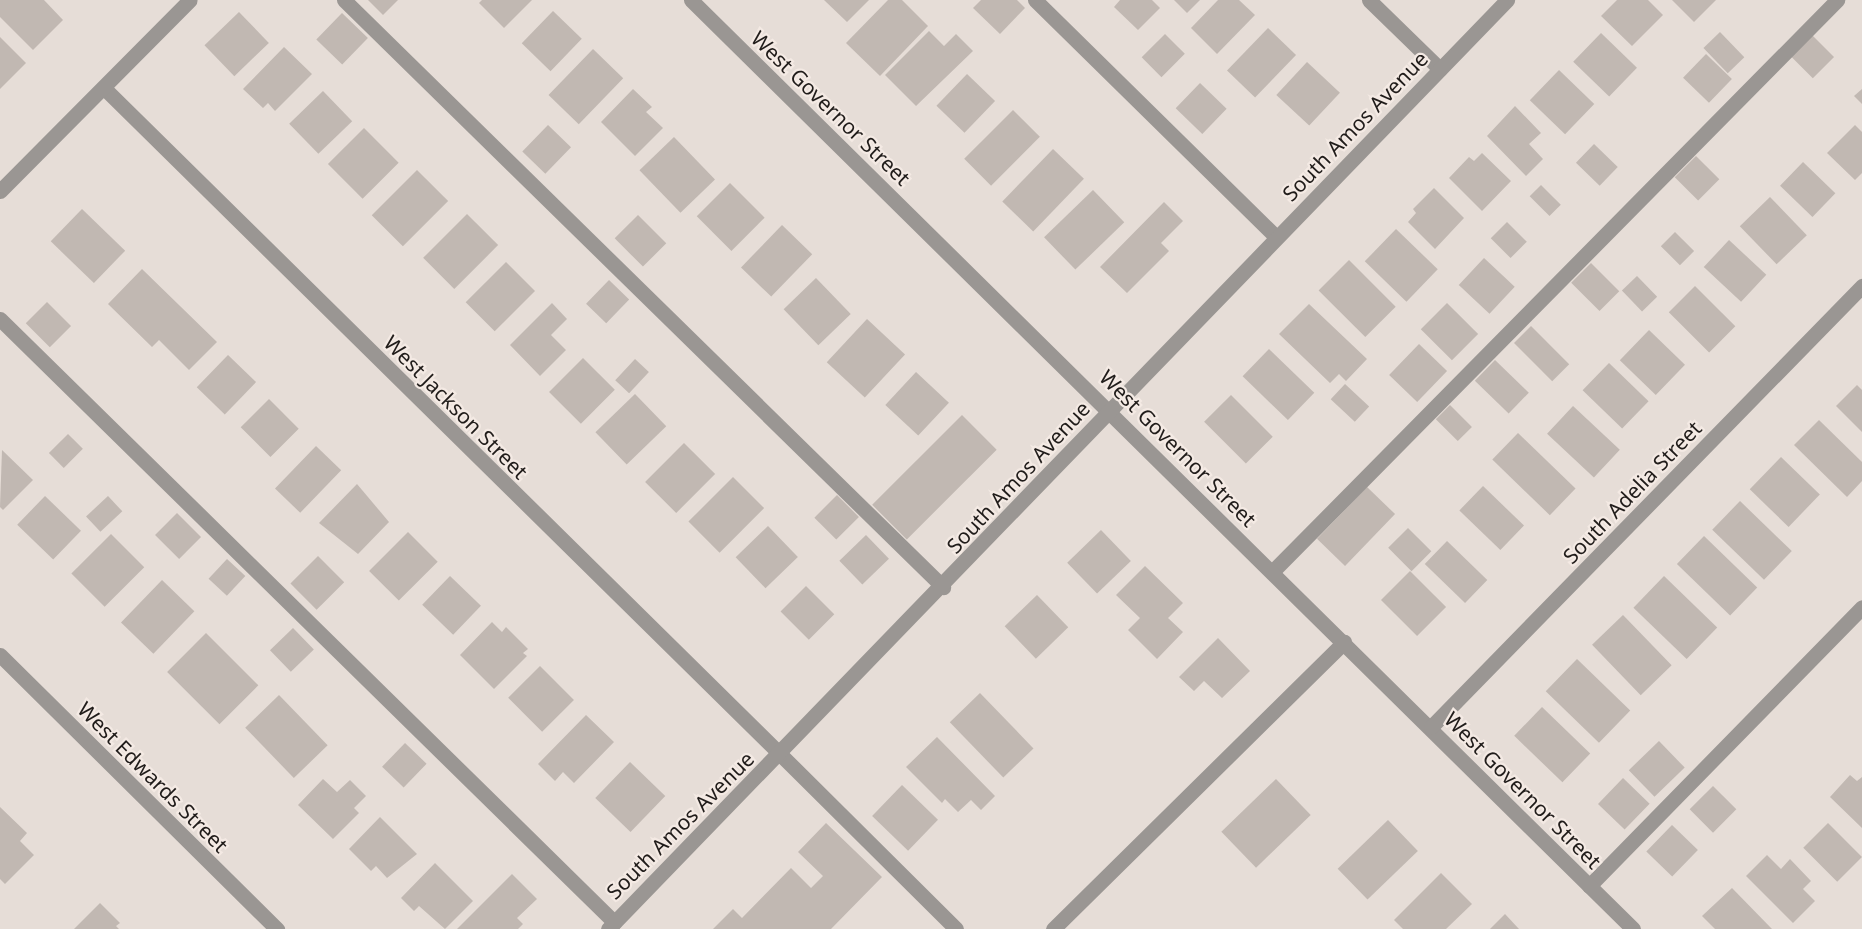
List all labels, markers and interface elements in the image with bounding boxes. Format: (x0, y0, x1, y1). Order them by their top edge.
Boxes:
street label: West Governor Street (746, 26, 916, 190)
street label: South Amos Avenue (1277, 46, 1433, 206)
street label: West Jackson Street (379, 330, 533, 484)
street label: West Governor Street (1094, 364, 1262, 532)
street label: South Amos Avenue (941, 396, 1095, 558)
street label: South Adelia Street (1558, 416, 1706, 568)
street label: West Edwards Street (73, 697, 233, 857)
street label: West Governor Street (1439, 706, 1607, 874)
street label: South Amos Avenue (601, 746, 759, 904)

